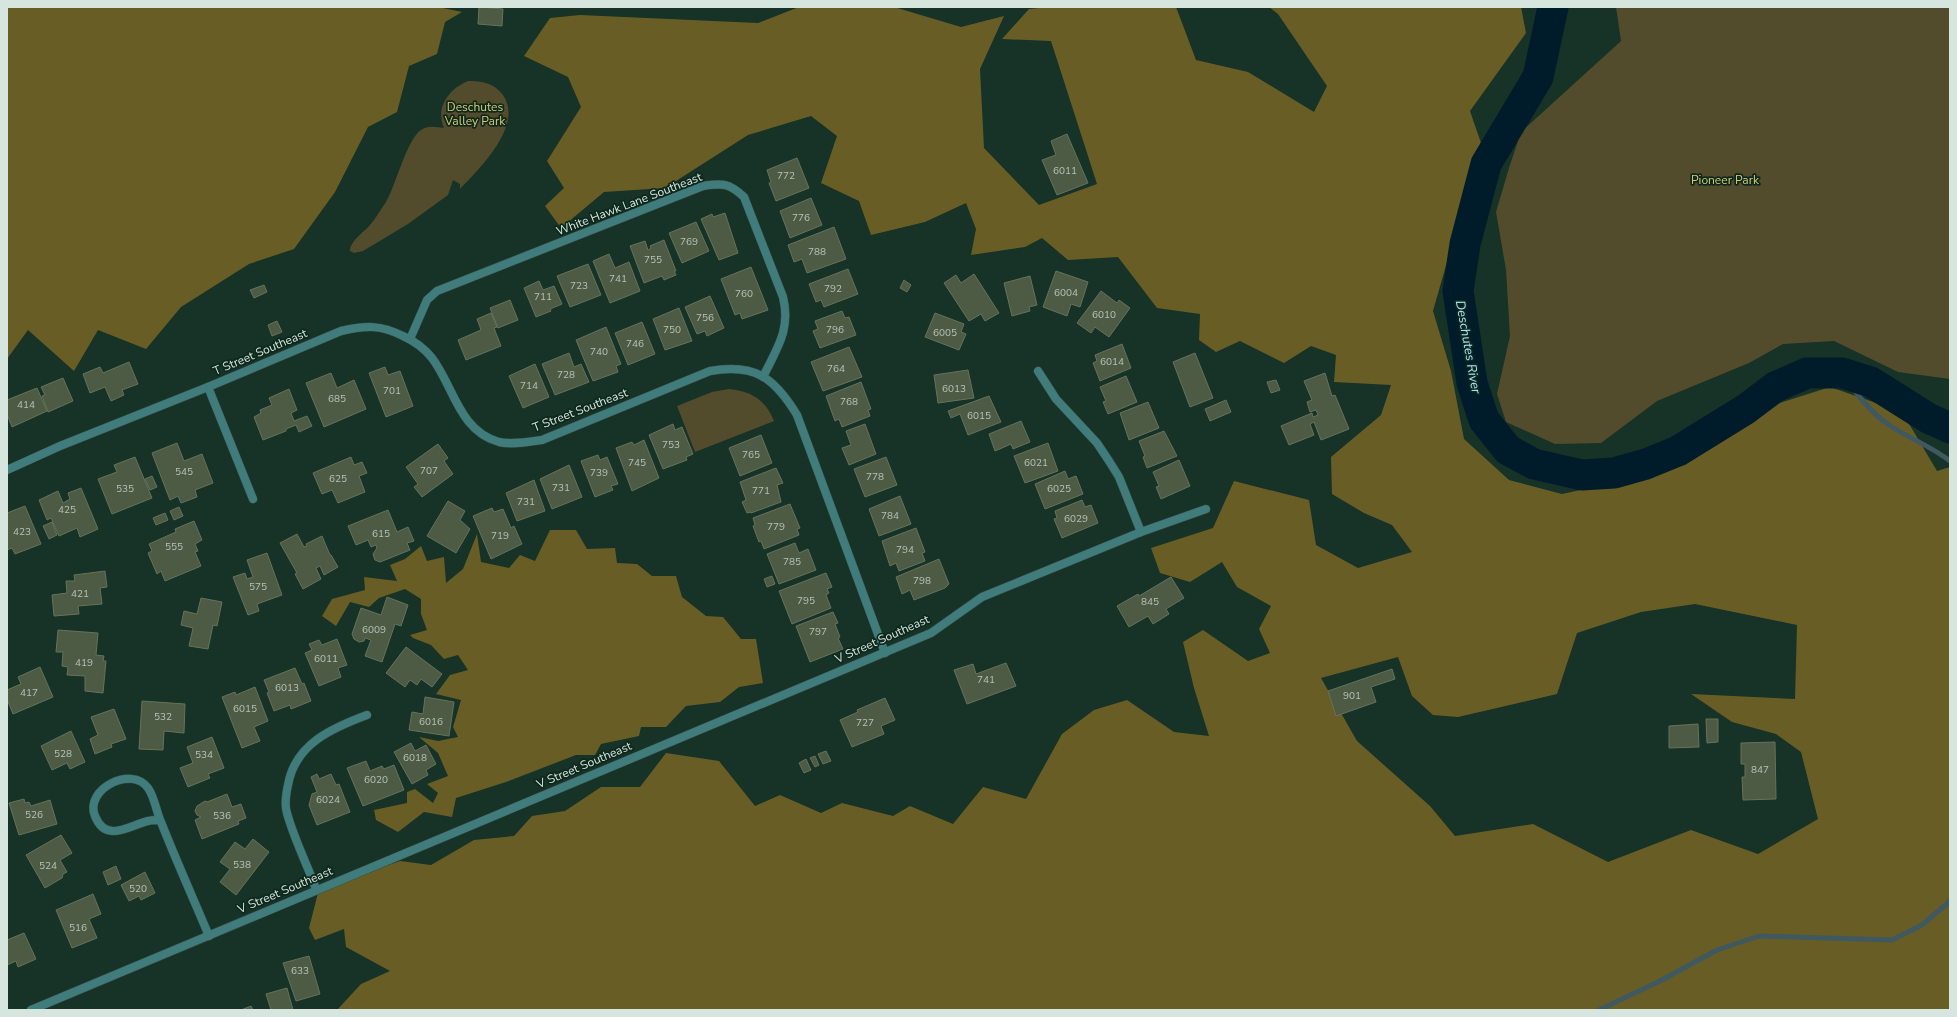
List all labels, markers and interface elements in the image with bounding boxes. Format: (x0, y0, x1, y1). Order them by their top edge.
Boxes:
park label: Deschutes Valley Park (444, 99, 506, 129)
house number: 6011 (1053, 164, 1077, 178)
street label: White Hawk Lane Southeast (554, 169, 705, 239)
house number: 772 (777, 169, 795, 183)
park label: Pioneer Park (1691, 172, 1760, 188)
house number: 776 (792, 211, 810, 225)
house number: 769 (680, 235, 698, 249)
house number: 788 (808, 245, 826, 259)
house number: 755 (644, 253, 662, 267)
house number: 741 (609, 272, 627, 286)
house number: 723 (570, 279, 588, 293)
house number: 792 (824, 282, 842, 296)
house number: 6004 (1054, 286, 1078, 300)
house number: 760 (735, 287, 753, 301)
house number: 711 (534, 290, 552, 304)
water label: Deschutes River (1451, 299, 1485, 395)
house number: 6010 (1092, 308, 1116, 322)
house number: 756 (696, 311, 714, 325)
house number: 750 (663, 323, 681, 337)
house number: 796 (826, 323, 844, 337)
street label: T Street Southeast (211, 325, 310, 379)
house number: 6005 (933, 326, 957, 340)
house number: 746 (626, 337, 644, 351)
house number: 740 (590, 345, 608, 359)
house number: 6014 (1100, 355, 1124, 369)
house number: 764 (827, 362, 845, 376)
house number: 728 (557, 368, 575, 382)
house number: 714 (520, 379, 538, 393)
house number: 6013 (942, 382, 966, 396)
house number: 701 (383, 384, 401, 398)
street label: T Street Southeast (530, 384, 631, 435)
house number: 685 (328, 392, 346, 406)
house number: 768 (840, 395, 858, 409)
house number: 414 (17, 398, 35, 412)
house number: 6015 (967, 409, 991, 423)
house number: 753 (662, 438, 680, 452)
house number: 765 (742, 448, 760, 462)
house number: 745 (628, 456, 646, 470)
house number: 6021 (1024, 456, 1048, 470)
house number: 707 (420, 464, 438, 478)
house number: 545 (175, 465, 193, 479)
house number: 739 (590, 466, 608, 480)
house number: 778 (866, 470, 884, 484)
house number: 625 (329, 472, 347, 486)
house number: 731 (552, 481, 570, 495)
house number: 535 (116, 482, 134, 496)
house number: 6025 (1047, 482, 1071, 496)
house number: 771 (752, 484, 770, 498)
house number: 731 (517, 495, 535, 509)
house number: 425 (58, 503, 76, 517)
house number: 784 (881, 509, 899, 523)
house number: 6029 (1064, 512, 1088, 526)
house number: 779 (767, 520, 785, 534)
house number: 423 (13, 525, 31, 539)
house number: 615 (372, 527, 390, 541)
house number: 719 (491, 529, 509, 543)
house number: 555 (165, 540, 183, 554)
house number: 794 (896, 543, 914, 557)
house number: 785 (783, 555, 801, 569)
house number: 798 (913, 574, 931, 588)
house number: 575 (249, 580, 267, 594)
house number: 421 (71, 587, 89, 601)
house number: 795 (797, 594, 815, 608)
house number: 845 (1141, 595, 1159, 609)
street label: V Street Southeast (831, 611, 932, 667)
house number: 6009 (362, 623, 386, 637)
house number: 797 (809, 625, 827, 639)
house number: 6011 (314, 652, 338, 666)
house number: 419 (75, 656, 93, 670)
house number: 741 (977, 673, 995, 687)
house number: 6013 (275, 681, 299, 695)
house number: 417 (20, 686, 38, 700)
house number: 901 (1343, 689, 1361, 703)
house number: 6015 (233, 702, 257, 716)
house number: 532 (154, 710, 172, 724)
house number: 6016 (419, 715, 443, 729)
house number: 727 (856, 716, 874, 730)
street label: V Street Southeast (533, 737, 635, 793)
house number: 528 (54, 747, 72, 761)
house number: 534 (195, 748, 213, 762)
house number: 6018 (403, 751, 427, 765)
house number: 847 (1751, 763, 1769, 777)
house number: 6020 (364, 773, 388, 787)
house number: 6024 (316, 793, 340, 807)
house number: 526 (25, 808, 43, 822)
house number: 536 (213, 809, 231, 823)
house number: 538 (233, 858, 251, 872)
house number: 524 (39, 859, 57, 873)
street label: V Street Southeast (234, 862, 336, 918)
house number: 520 (129, 882, 147, 896)
house number: 516 (69, 921, 87, 935)
house number: 633 (291, 964, 309, 978)

